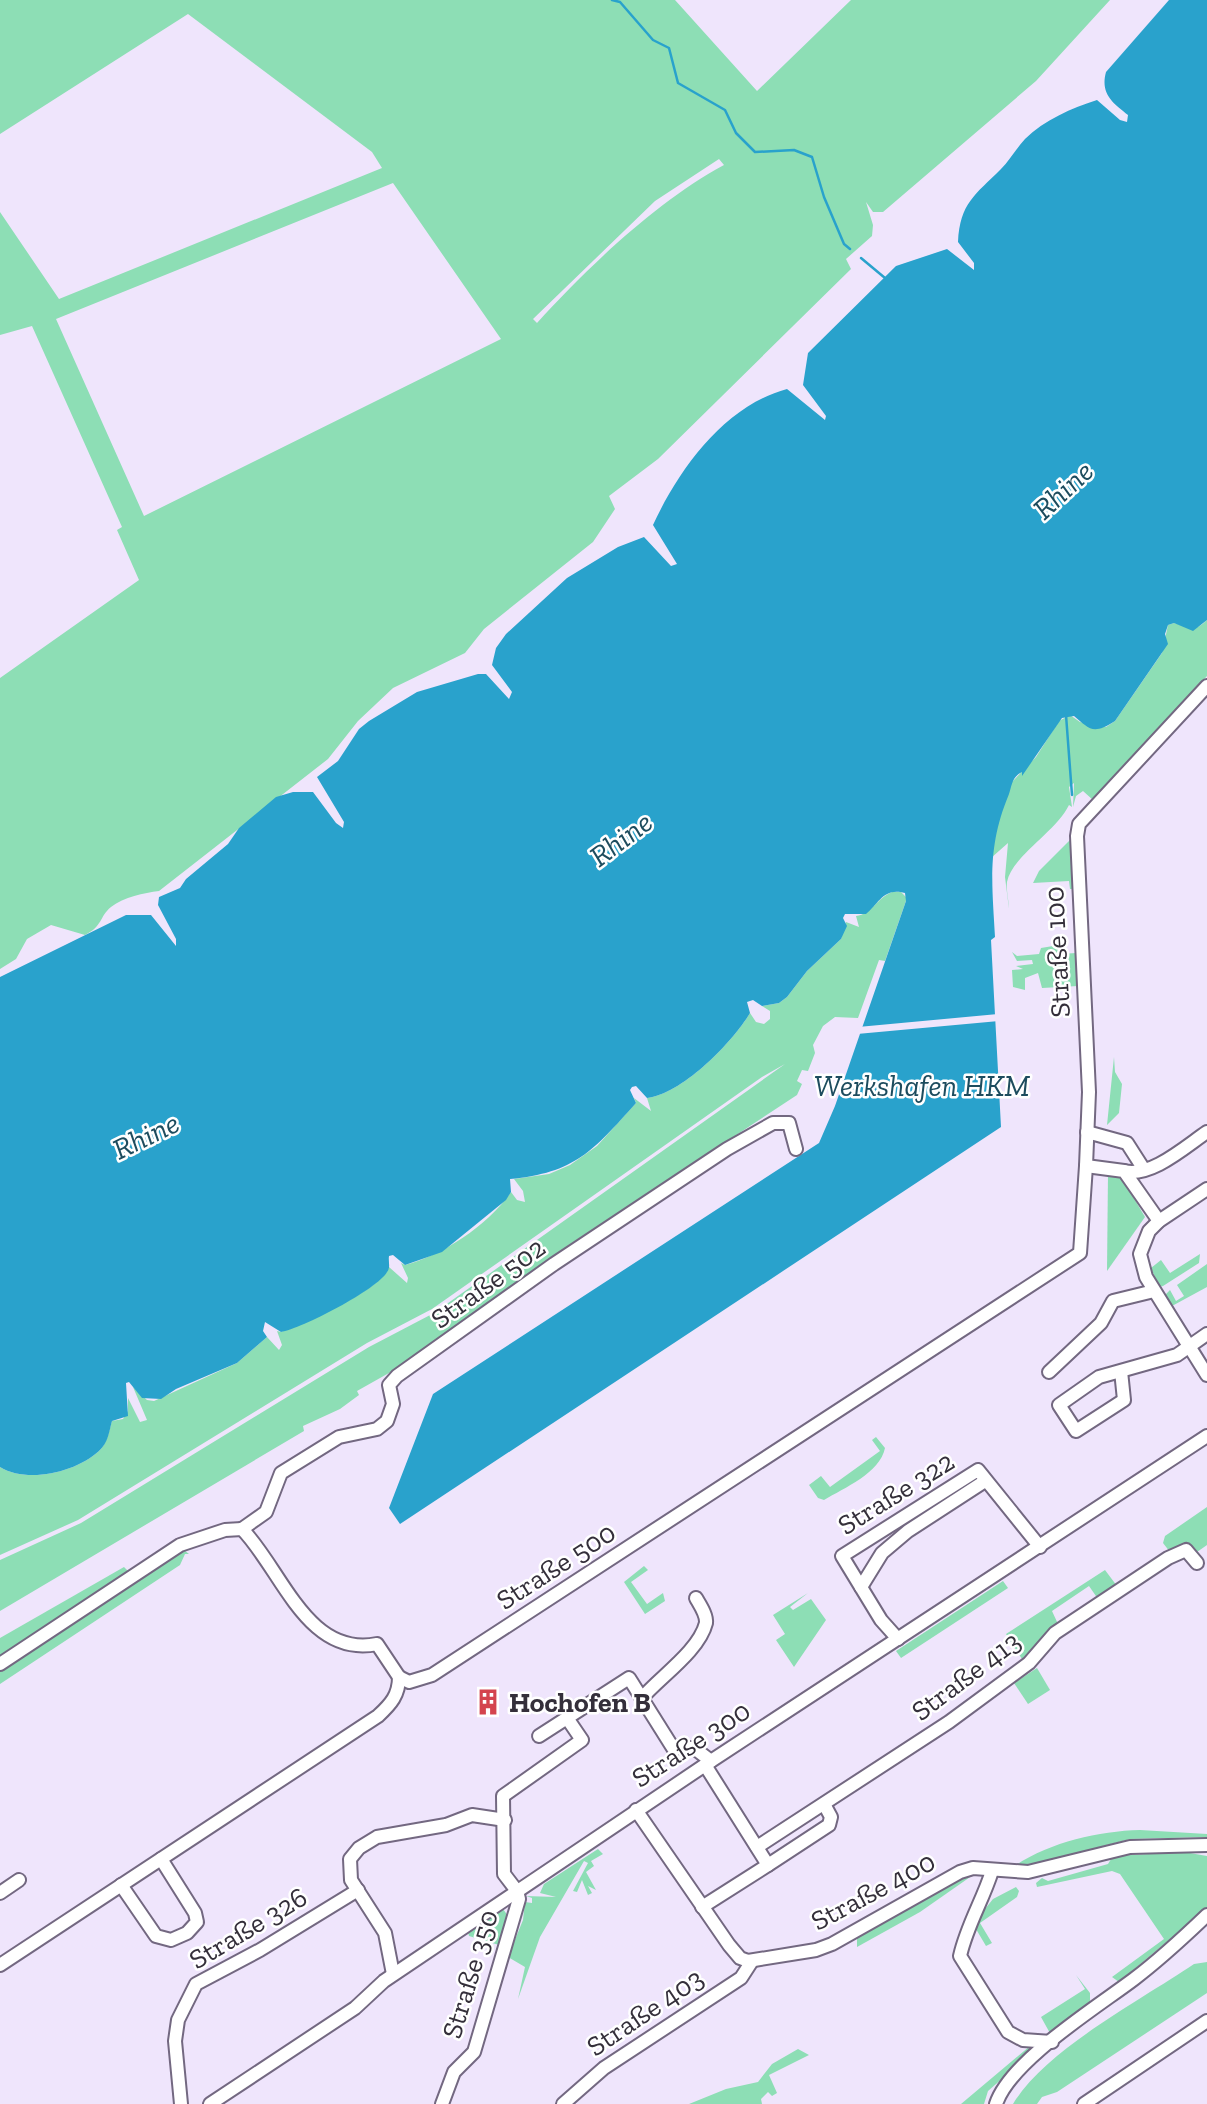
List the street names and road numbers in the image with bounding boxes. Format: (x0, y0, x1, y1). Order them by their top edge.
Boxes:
street label: Straße 100 (1037, 886, 1077, 1018)
street label: Straße 502 (424, 1230, 552, 1336)
street label: Straße 322 (832, 1444, 960, 1542)
street label: Straße 500 (490, 1515, 622, 1617)
street label: Straße 413 (905, 1624, 1027, 1728)
street label: Straße 300 (626, 1694, 756, 1794)
street label: Straße 400 (805, 1845, 941, 1937)
street label: Straße 326 (183, 1880, 313, 1976)
street label: Straße 350 (435, 1906, 505, 2042)
street label: Straße 403 (581, 1961, 709, 2063)

